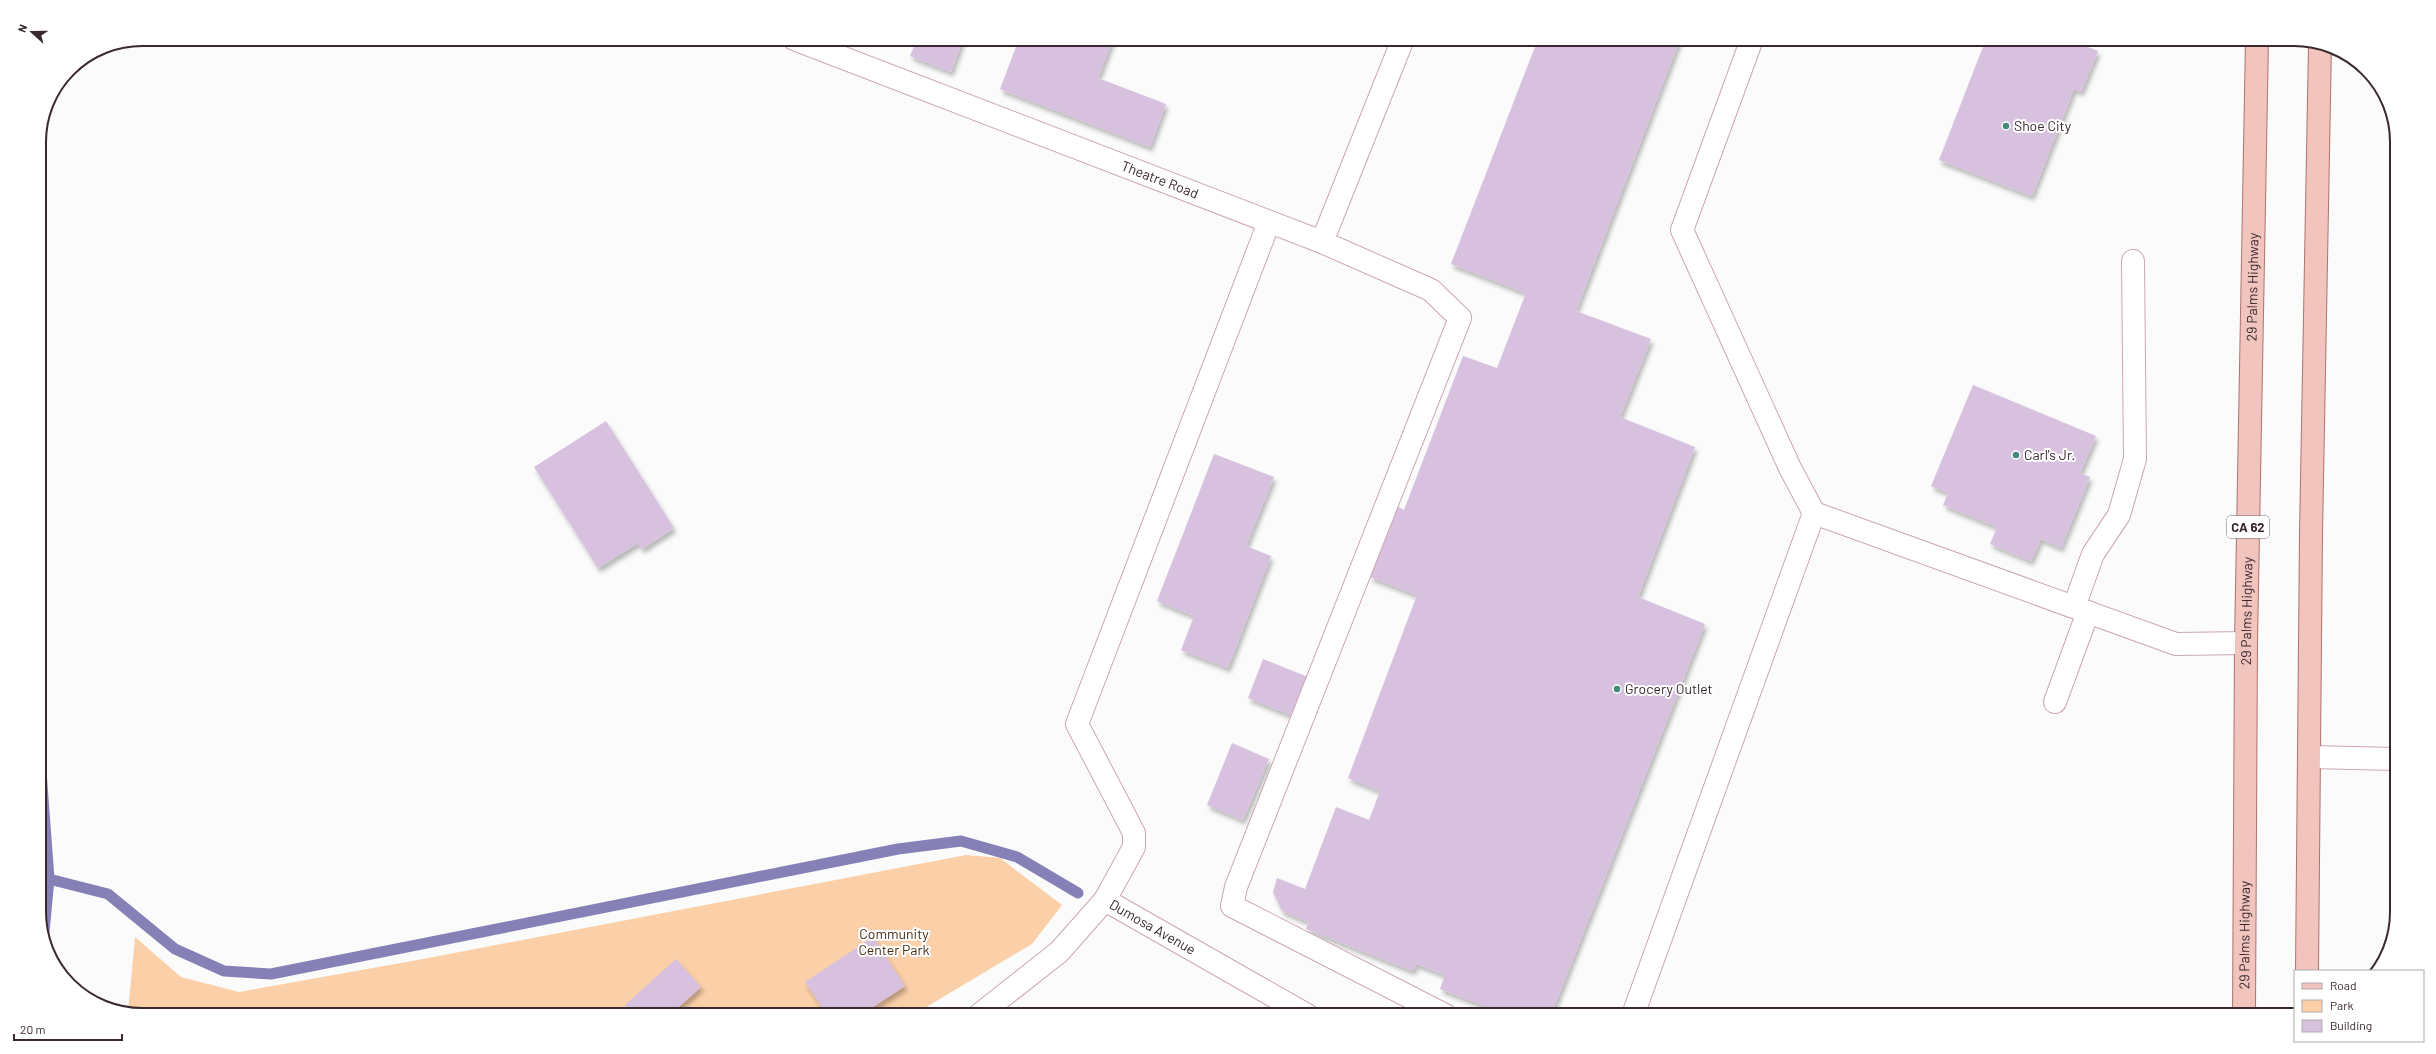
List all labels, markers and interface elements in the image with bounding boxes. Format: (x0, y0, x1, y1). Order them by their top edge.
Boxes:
north arrow (12, 12, 52, 52)
text: N (15, 22, 30, 34)
place label: Shoe City (2014, 117, 2072, 134)
marker: Shoe City (2001, 121, 2011, 131)
street label: Theatre Road (1119, 157, 1201, 202)
street label: 29 Palms Highway (2242, 232, 2261, 341)
place label: Carl's Jr. (2024, 446, 2075, 463)
marker: Carl's Jr. (2011, 450, 2021, 460)
road number: CA 62 (2227, 516, 2269, 538)
street label: 29 Palms Highway (2237, 556, 2256, 665)
place label: Grocery Outlet (1625, 680, 1713, 697)
marker: Grocery Outlet (1612, 684, 1622, 694)
street label: 29 Palms Highway (2235, 880, 2253, 989)
street label: Dumosa Avenue (1107, 895, 1199, 958)
park label: Community Center Park (858, 925, 930, 958)
legend (2294, 970, 2424, 1042)
text: Road (2330, 978, 2357, 992)
text: Park (2330, 998, 2354, 1012)
scale bar (14, 1016, 122, 1042)
text: Building (2330, 1018, 2372, 1032)
text: 20 m (20, 1022, 46, 1036)

